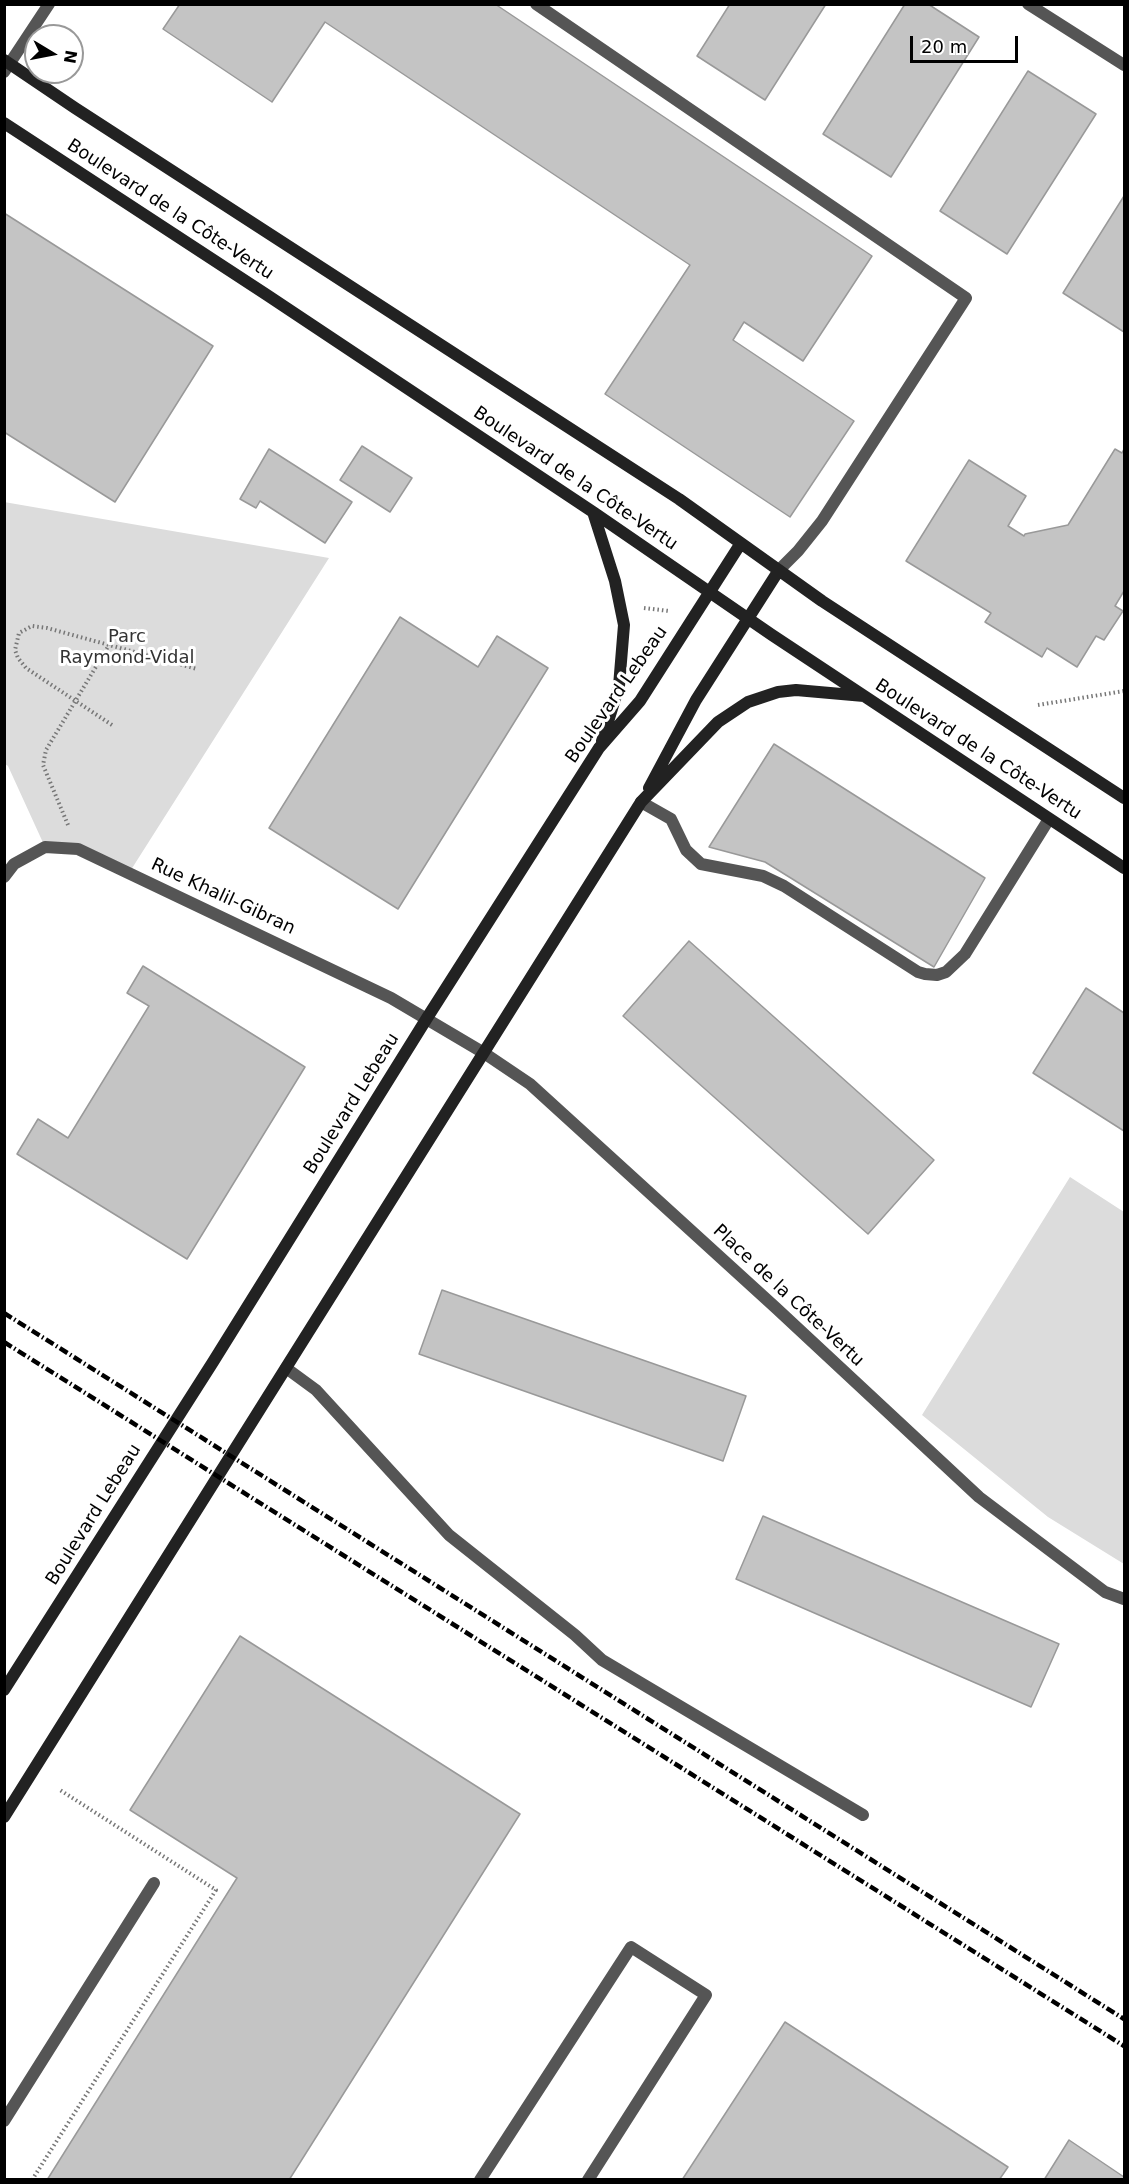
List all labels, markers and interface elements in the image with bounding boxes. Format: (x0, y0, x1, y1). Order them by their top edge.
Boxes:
north arrow (24, 24, 84, 84)
scale bar (913, 24, 1021, 62)
text: 20 m (921, 36, 967, 57)
text: N (60, 49, 81, 65)
street label: Boulevard de la Côte-Vertu (63, 135, 277, 285)
street label: Boulevard de la Côte-Vertu (469, 402, 681, 556)
street label: Boulevard Lebeau (562, 622, 672, 768)
park label: Parc Raymond-Vidal (60, 626, 194, 668)
street label: Boulevard de la Côte-Vertu (871, 675, 1085, 825)
street label: Rue Khalil-Gibran (148, 854, 298, 940)
street label: Boulevard Lebeau (300, 1029, 404, 1179)
street label: Place de la Côte-Vertu (708, 1220, 868, 1372)
street label: Boulevard Lebeau (42, 1440, 146, 1590)

